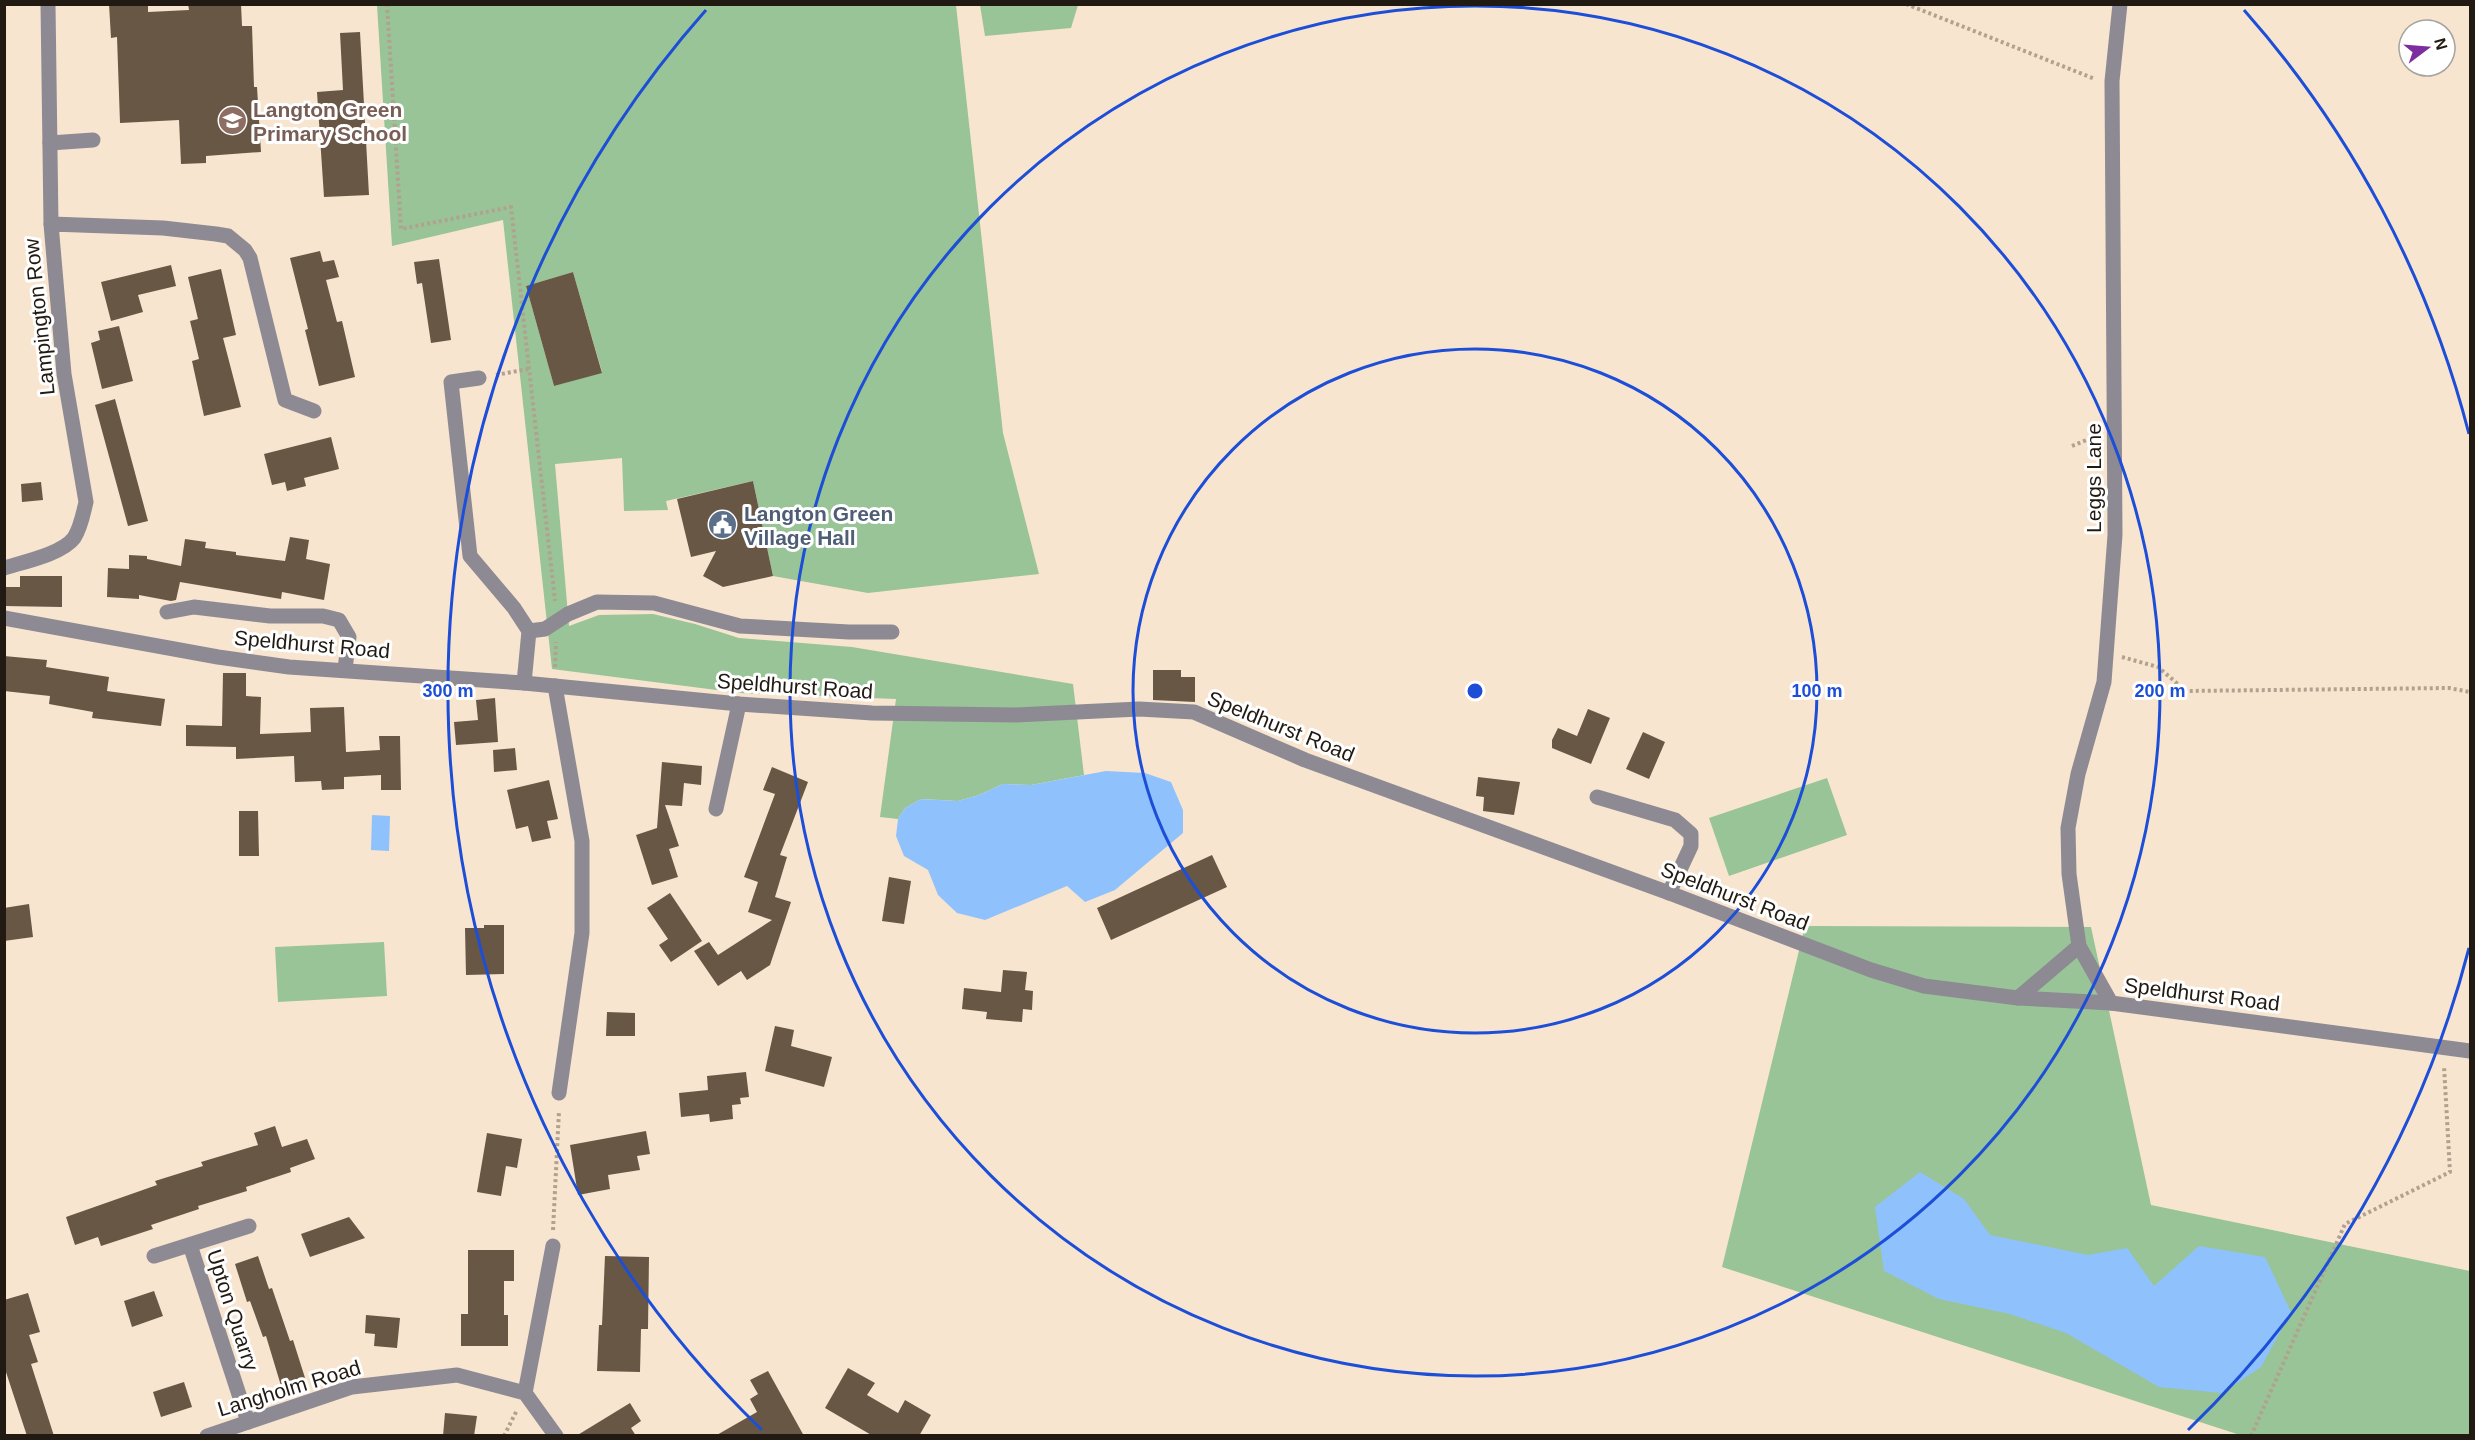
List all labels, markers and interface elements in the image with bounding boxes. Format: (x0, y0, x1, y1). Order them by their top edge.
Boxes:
north arrow (2397, 18, 2457, 78)
text: N (2431, 36, 2451, 52)
place label: Langton Green Primary School (253, 98, 407, 145)
school or university icon: Langton Green Primary School (216, 105, 248, 137)
street label: Lampington Row (19, 237, 59, 397)
street label: Leggs Lane (2082, 423, 2105, 533)
place label: Langton Green Village Hall (744, 502, 893, 549)
public building icon: Langton Green Village Hall (707, 509, 739, 541)
street label: Speldhurst Road (233, 626, 391, 662)
street label: Speldhurst Road (716, 669, 874, 703)
text: 300 m (422, 681, 474, 701)
centre of rings (1465, 681, 1485, 701)
text: 100 m (1791, 681, 1843, 701)
text: 200 m (2134, 681, 2186, 701)
street label: Speldhurst Road (1204, 686, 1358, 766)
street label: Speldhurst Road (1658, 857, 1812, 935)
street label: Speldhurst Road (2123, 973, 2281, 1015)
street label: Upton Quarry (203, 1247, 264, 1374)
street label: Langholm Road (215, 1355, 363, 1421)

